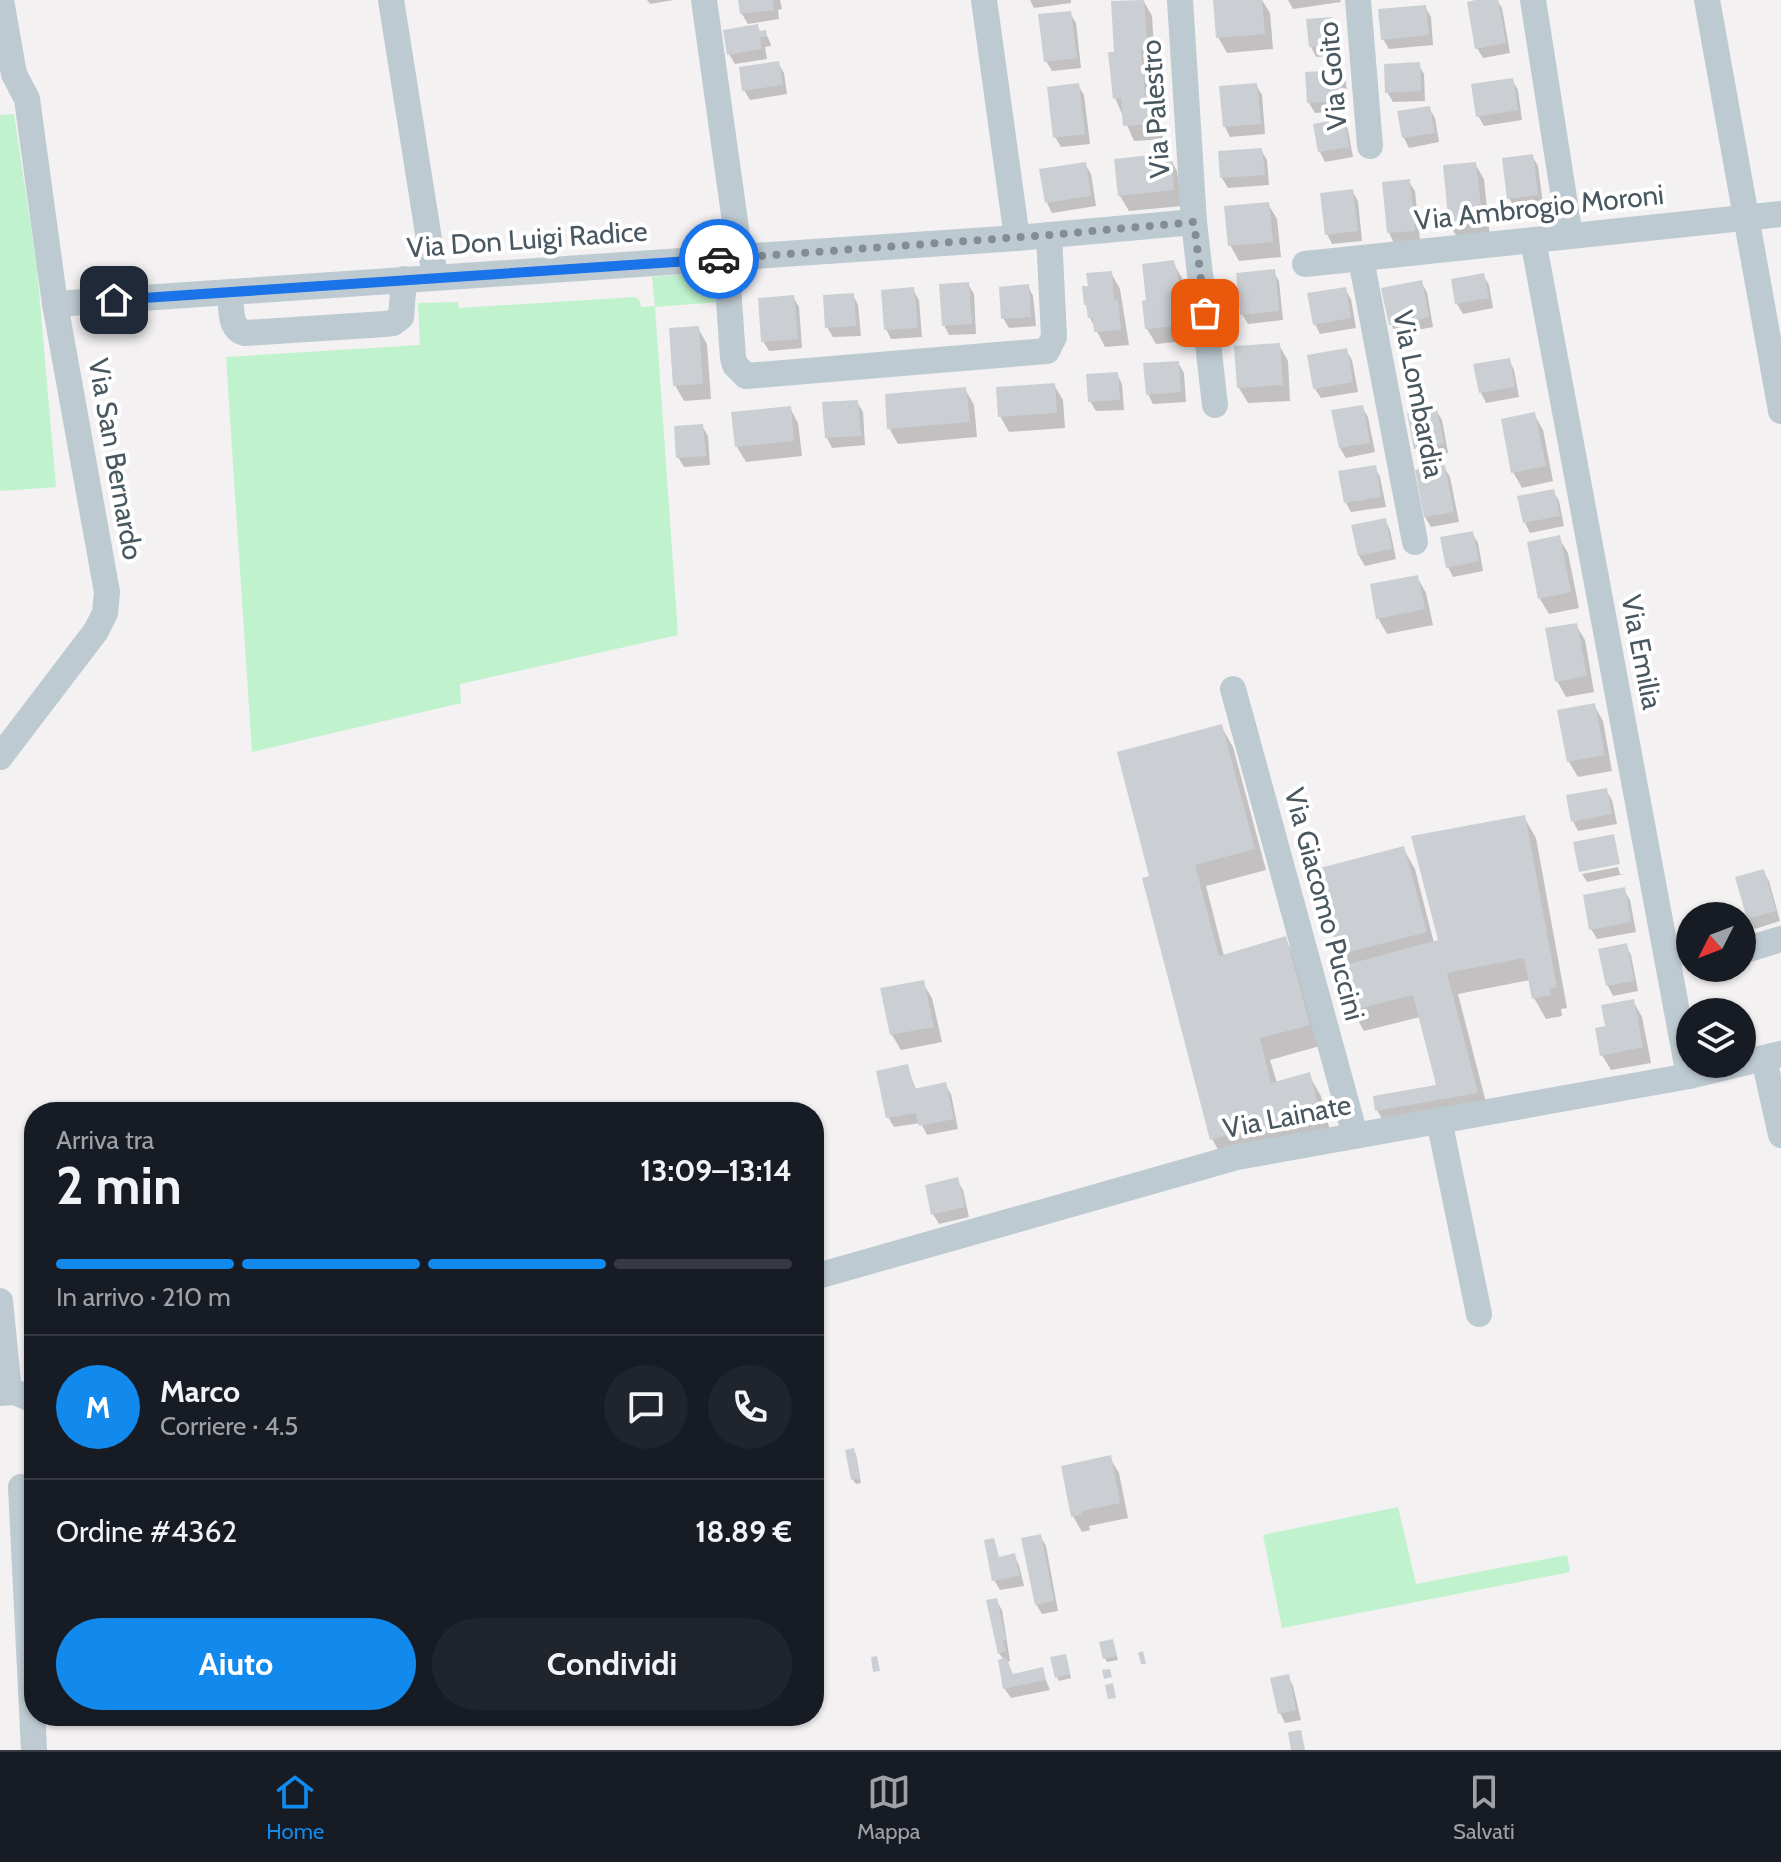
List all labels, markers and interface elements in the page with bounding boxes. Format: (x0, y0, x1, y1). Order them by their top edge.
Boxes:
street label: Via Goito (1310, 20, 1354, 132)
street label: Via Palestro (1133, 39, 1177, 179)
street label: Via Ambrogio Moroni (1413, 177, 1665, 237)
street label: Via Don Luigi Radice (406, 214, 648, 264)
courier (679, 219, 759, 299)
icon: car (697, 237, 741, 281)
pin (80, 266, 148, 334)
icon: home (92, 278, 136, 322)
pin (1171, 279, 1239, 347)
icon: bag (1183, 291, 1227, 335)
street label: Via Lombardia (1386, 307, 1452, 481)
street label: Via San Bernardo (82, 356, 150, 562)
street label: Via Emilia (1614, 592, 1670, 713)
street label: Via Giacomo Puccini (1278, 784, 1372, 1024)
north arrow (1676, 902, 1756, 982)
map controls (1676, 902, 1756, 1078)
button: layers (1676, 998, 1756, 1078)
street label: Via Lainate (1220, 1087, 1354, 1145)
text: Arriva tra (56, 1124, 154, 1156)
text: 13:09–13:14 (640, 1152, 792, 1189)
text: 2 min (56, 1154, 182, 1217)
text: In arrivo · 210 m (56, 1281, 231, 1313)
button: chat (604, 1365, 688, 1449)
button: phone (708, 1365, 792, 1449)
text: Marco (160, 1373, 240, 1410)
text: M (86, 1389, 111, 1426)
text: Corriere · 4.5 (160, 1410, 298, 1442)
text: Ordine #4362 (56, 1513, 237, 1550)
text: 18.89 € (695, 1513, 792, 1550)
button: Aiuto (56, 1618, 416, 1710)
button: Condividi (432, 1618, 792, 1710)
tab: Home (266, 1770, 324, 1845)
tab: Mappa (857, 1770, 920, 1845)
tab: Salvati (1453, 1770, 1515, 1845)

